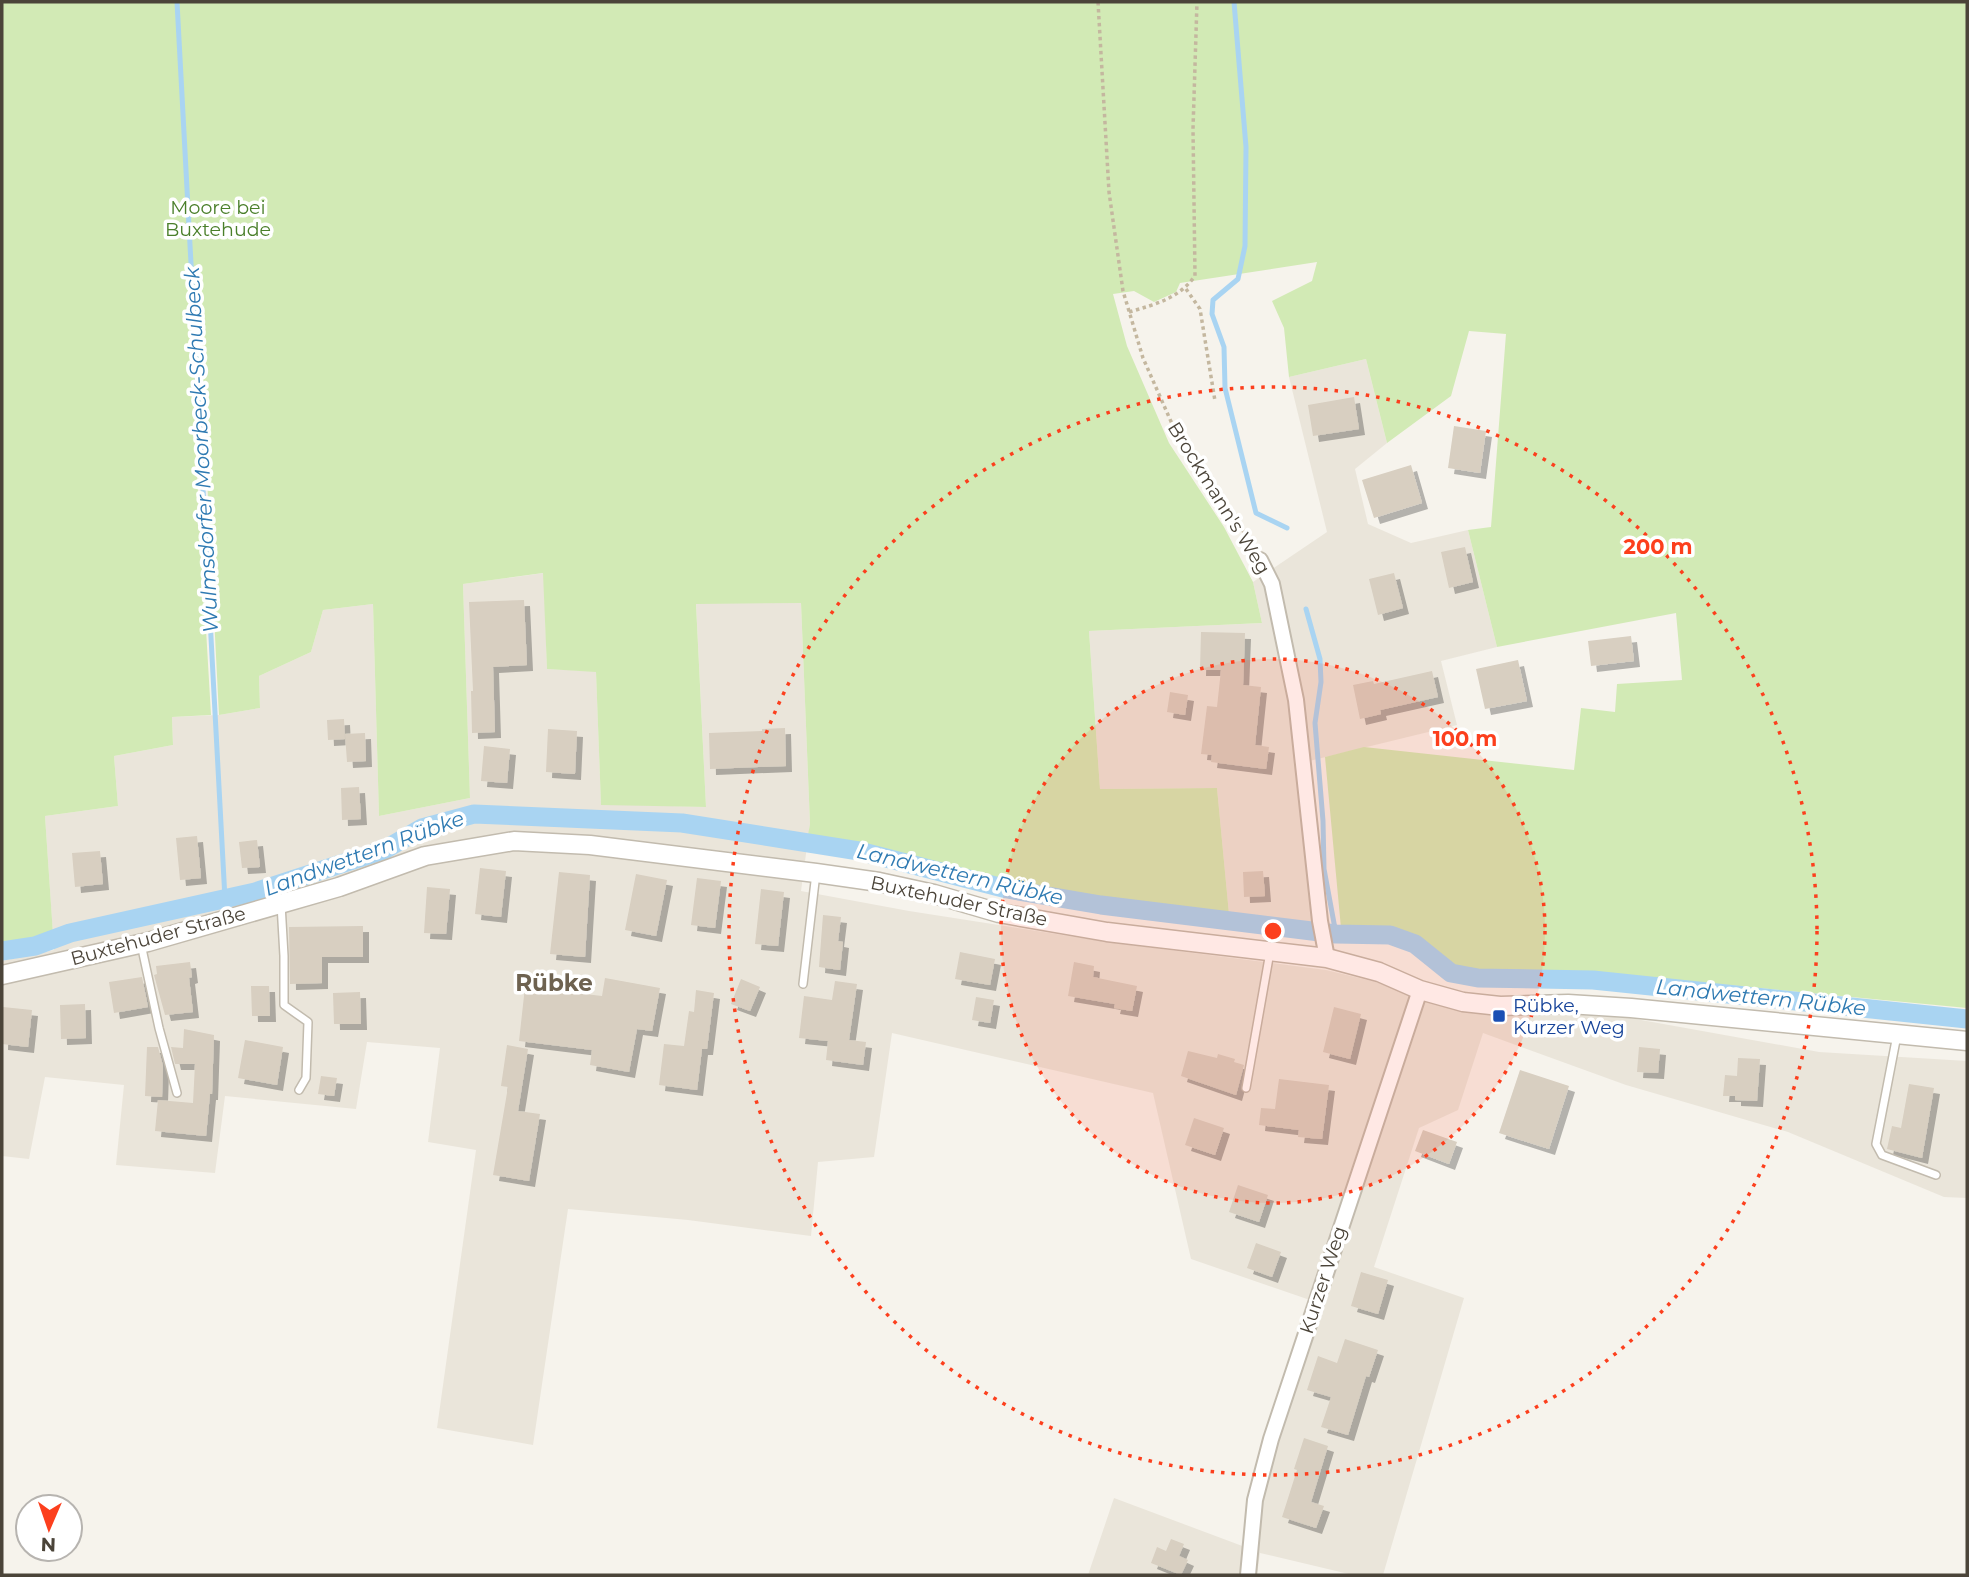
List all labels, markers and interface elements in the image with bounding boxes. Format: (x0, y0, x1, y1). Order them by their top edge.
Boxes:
park label: Moore bei Buxtehude (165, 196, 271, 241)
water label: Wulmsdorfer Moorbeck-Schulbeck (179, 265, 223, 634)
street label: Brockmann's Weg (1163, 418, 1275, 578)
text: 200 m (1624, 534, 1692, 559)
text: 100 m (1433, 726, 1497, 751)
water label: Landwettern Rübke (261, 805, 467, 901)
water label: Landwettern Rübke (854, 838, 1066, 910)
street label: Buxtehuder Straße (868, 871, 1050, 931)
street label: Buxtehuder Straße (68, 902, 248, 970)
centre of rings (1261, 919, 1285, 943)
district label: Rübke (515, 969, 593, 997)
water label: Landwettern Rübke (1655, 974, 1867, 1020)
place label: Rübke, Kurzer Weg (1513, 994, 1625, 1039)
marker: Rübke, Kurzer Weg (1491, 1008, 1507, 1024)
street label: Kurzer Weg (1295, 1223, 1351, 1337)
north arrow (14, 1493, 84, 1563)
text: N (40, 1533, 57, 1556)

